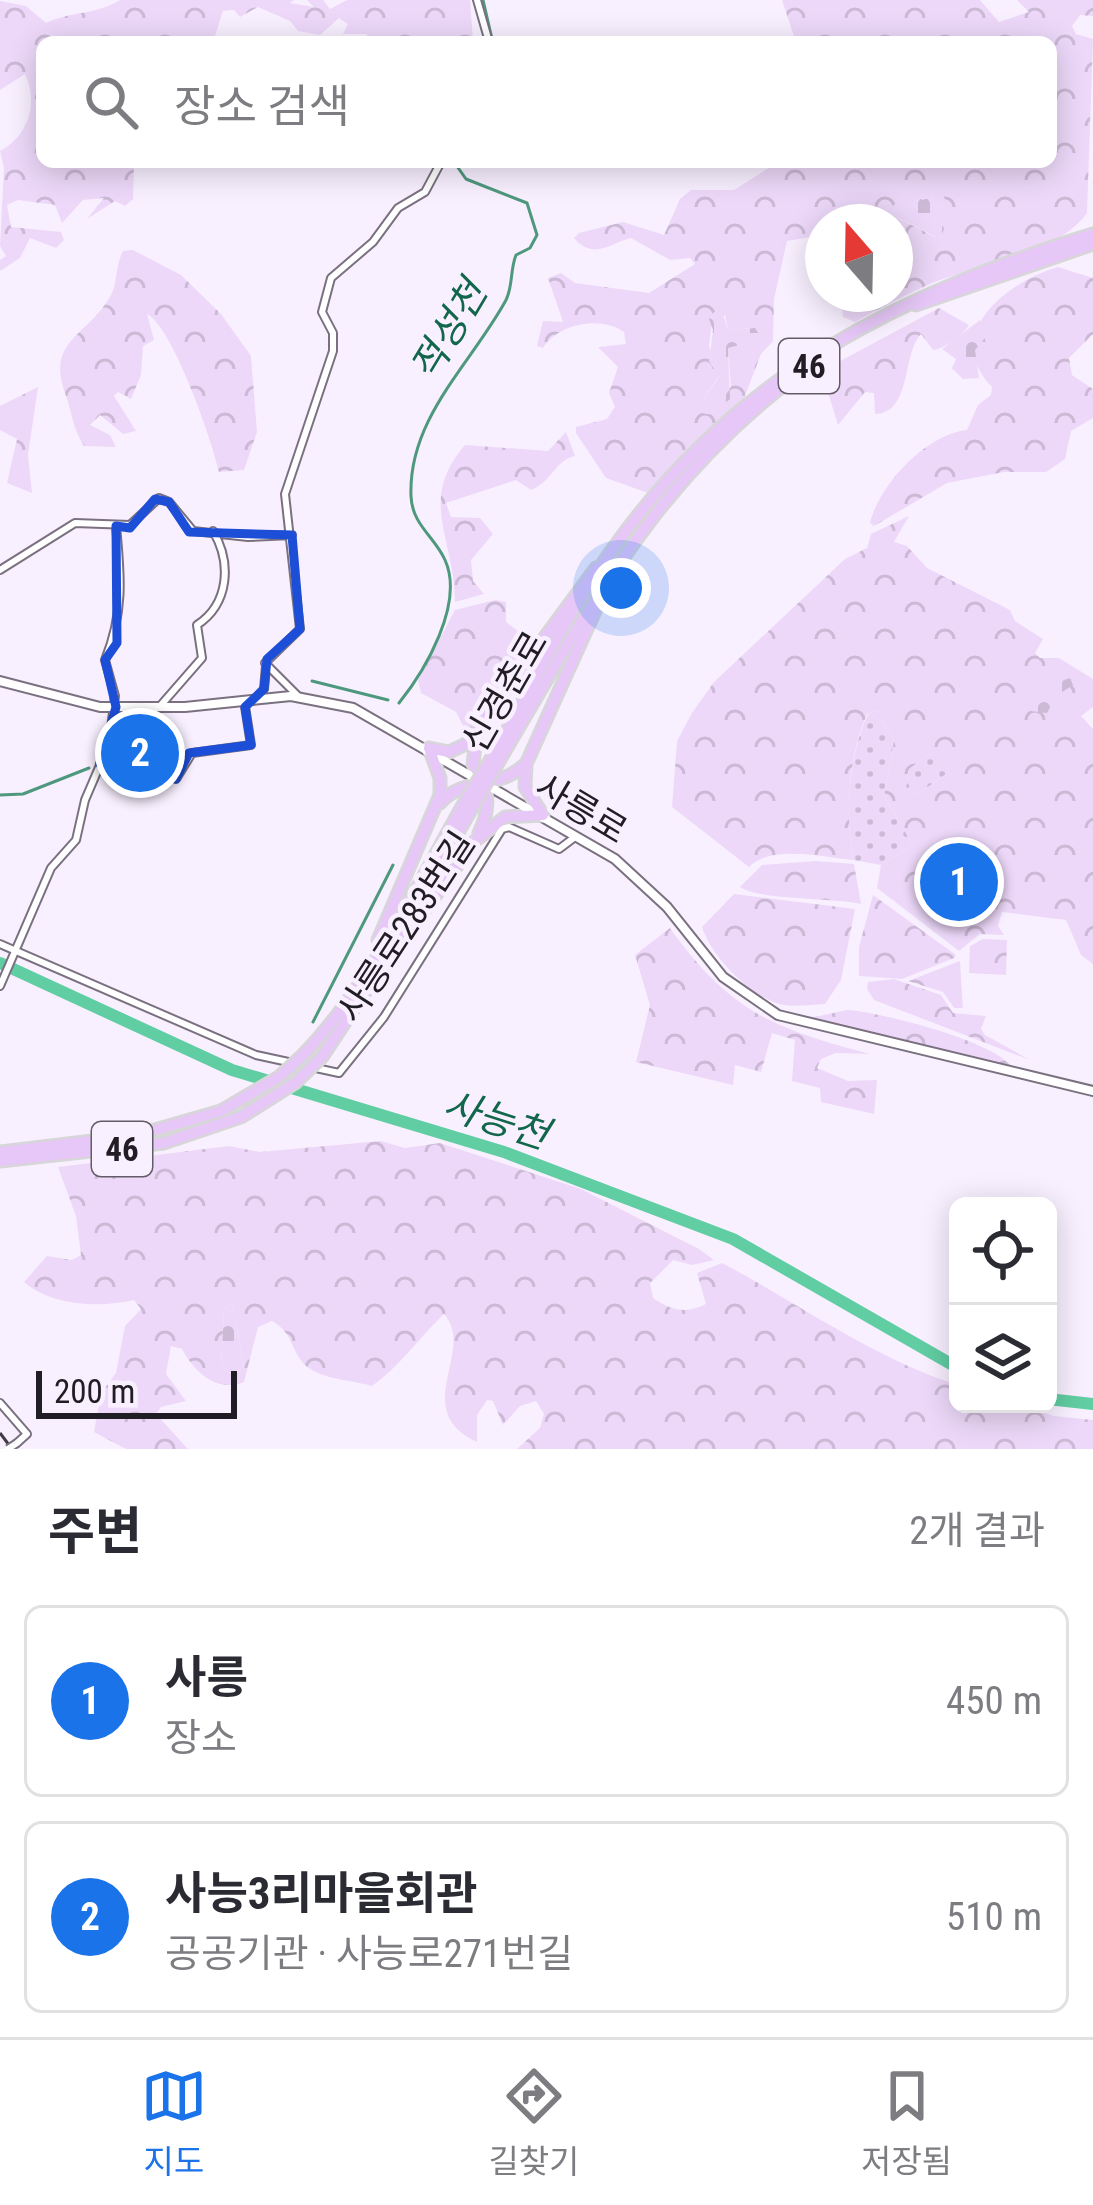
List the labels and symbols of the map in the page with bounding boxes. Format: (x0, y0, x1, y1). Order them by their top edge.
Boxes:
north arrow (805, 204, 913, 312)
water label: 적성천 (402, 269, 499, 389)
road number: 46 (779, 339, 839, 393)
your location (591, 558, 651, 618)
street label: 신경춘로 (454, 624, 556, 760)
pin: 2 (101, 708, 179, 798)
street label: 사릉로 (528, 765, 634, 853)
street label: 사릉로283번길 (329, 824, 483, 1030)
pin: 1 (920, 837, 998, 927)
water label: 사능천 (438, 1081, 558, 1160)
road number: 46 (92, 1122, 152, 1176)
scale bar (36, 1365, 237, 1418)

